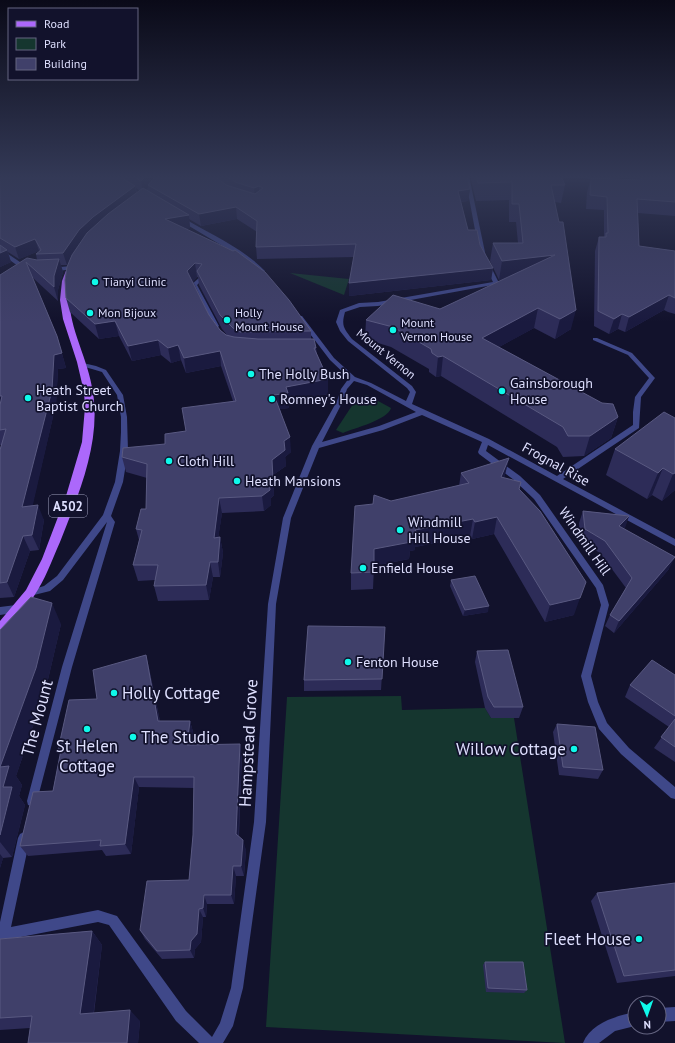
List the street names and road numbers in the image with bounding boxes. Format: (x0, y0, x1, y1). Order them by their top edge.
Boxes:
street label: Mount Vernon (354, 325, 419, 382)
street label: Frognal Rise (519, 438, 593, 490)
road number: A502 (49, 495, 87, 517)
street label: Windmill Hill (555, 504, 615, 578)
street label: The Mount (16, 677, 58, 759)
street label: Hampstead Grove (234, 678, 262, 808)

